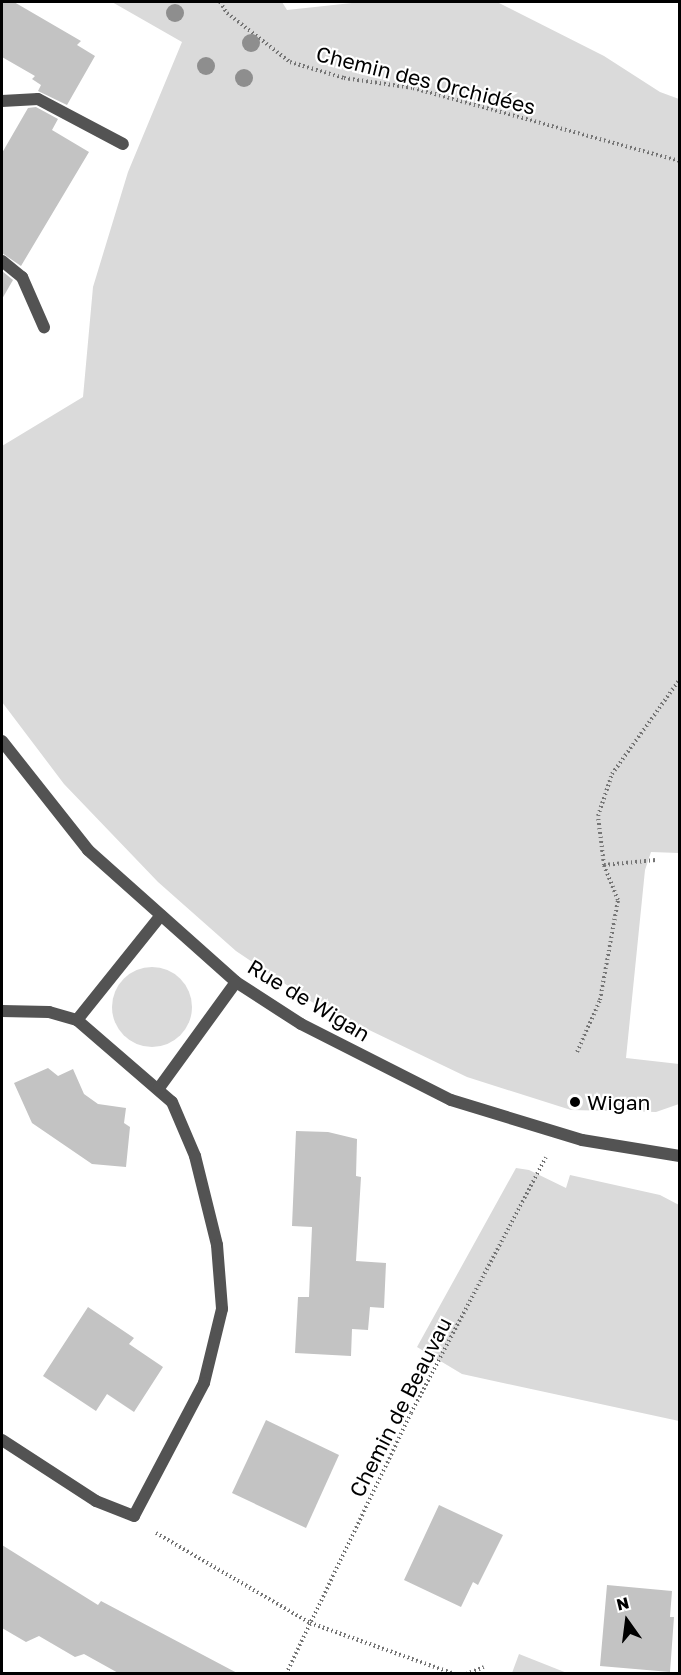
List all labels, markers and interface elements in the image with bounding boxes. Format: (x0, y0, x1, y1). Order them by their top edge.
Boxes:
street label: Chemin des Orchidées (314, 41, 538, 119)
street label: Rue de Wigan (243, 954, 375, 1046)
place label: Wigan (587, 1089, 650, 1115)
marker: Wigan (568, 1095, 582, 1109)
street label: Chemin de Beauvau (344, 1313, 456, 1501)
north arrow (597, 1591, 657, 1651)
text: N (614, 1592, 631, 1615)

